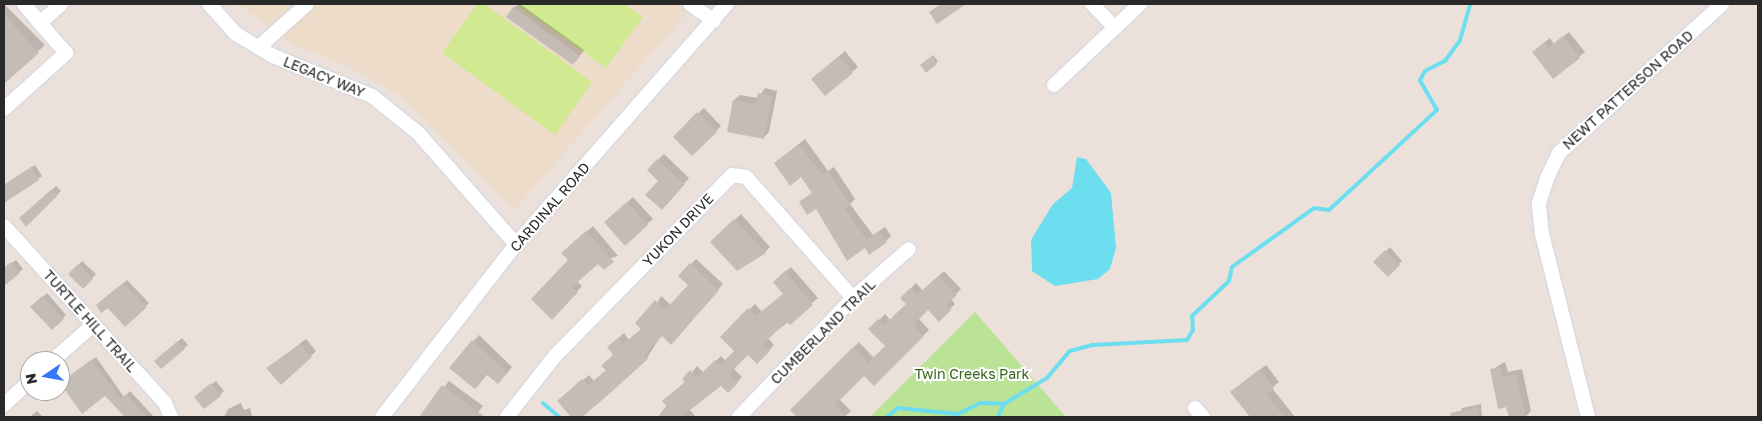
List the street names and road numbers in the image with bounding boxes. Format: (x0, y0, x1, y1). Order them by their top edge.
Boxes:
street label: NEWT PATTERSON ROAD (1559, 27, 1697, 153)
street label: LEGACY WAY (281, 53, 367, 101)
street label: CARDINAL ROAD (507, 159, 593, 255)
street label: YUKON DRIVE (639, 190, 717, 270)
street label: TURTLE HILL TRAIL (40, 267, 140, 375)
street label: CUMBERLAND TRAIL (767, 276, 879, 388)

